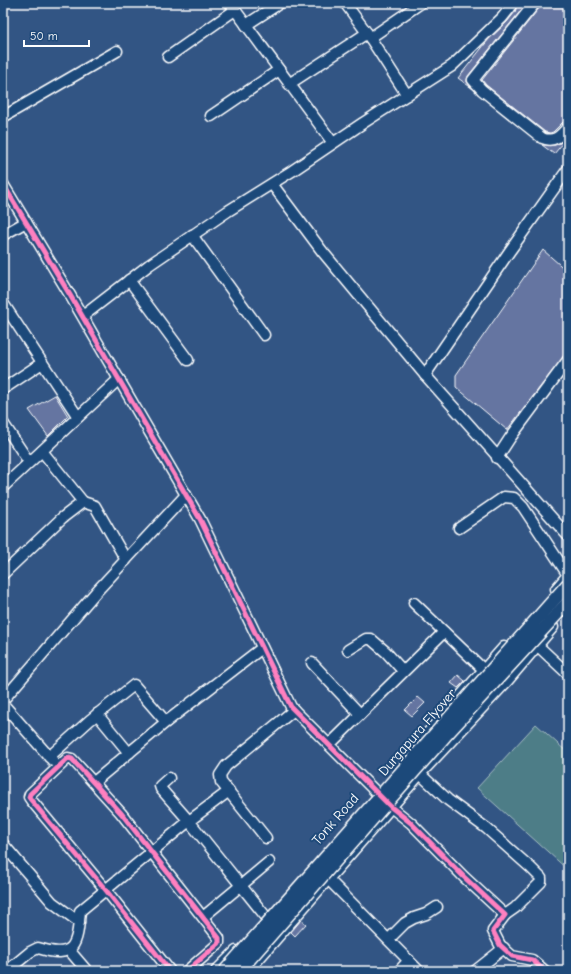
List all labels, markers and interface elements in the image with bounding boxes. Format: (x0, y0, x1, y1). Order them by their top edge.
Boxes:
scale bar (24, 22, 89, 48)
text: 50 m (30, 29, 58, 43)
street label: Durgapura Flyover (375, 685, 460, 779)
street label: Tonk Road (308, 790, 362, 849)

